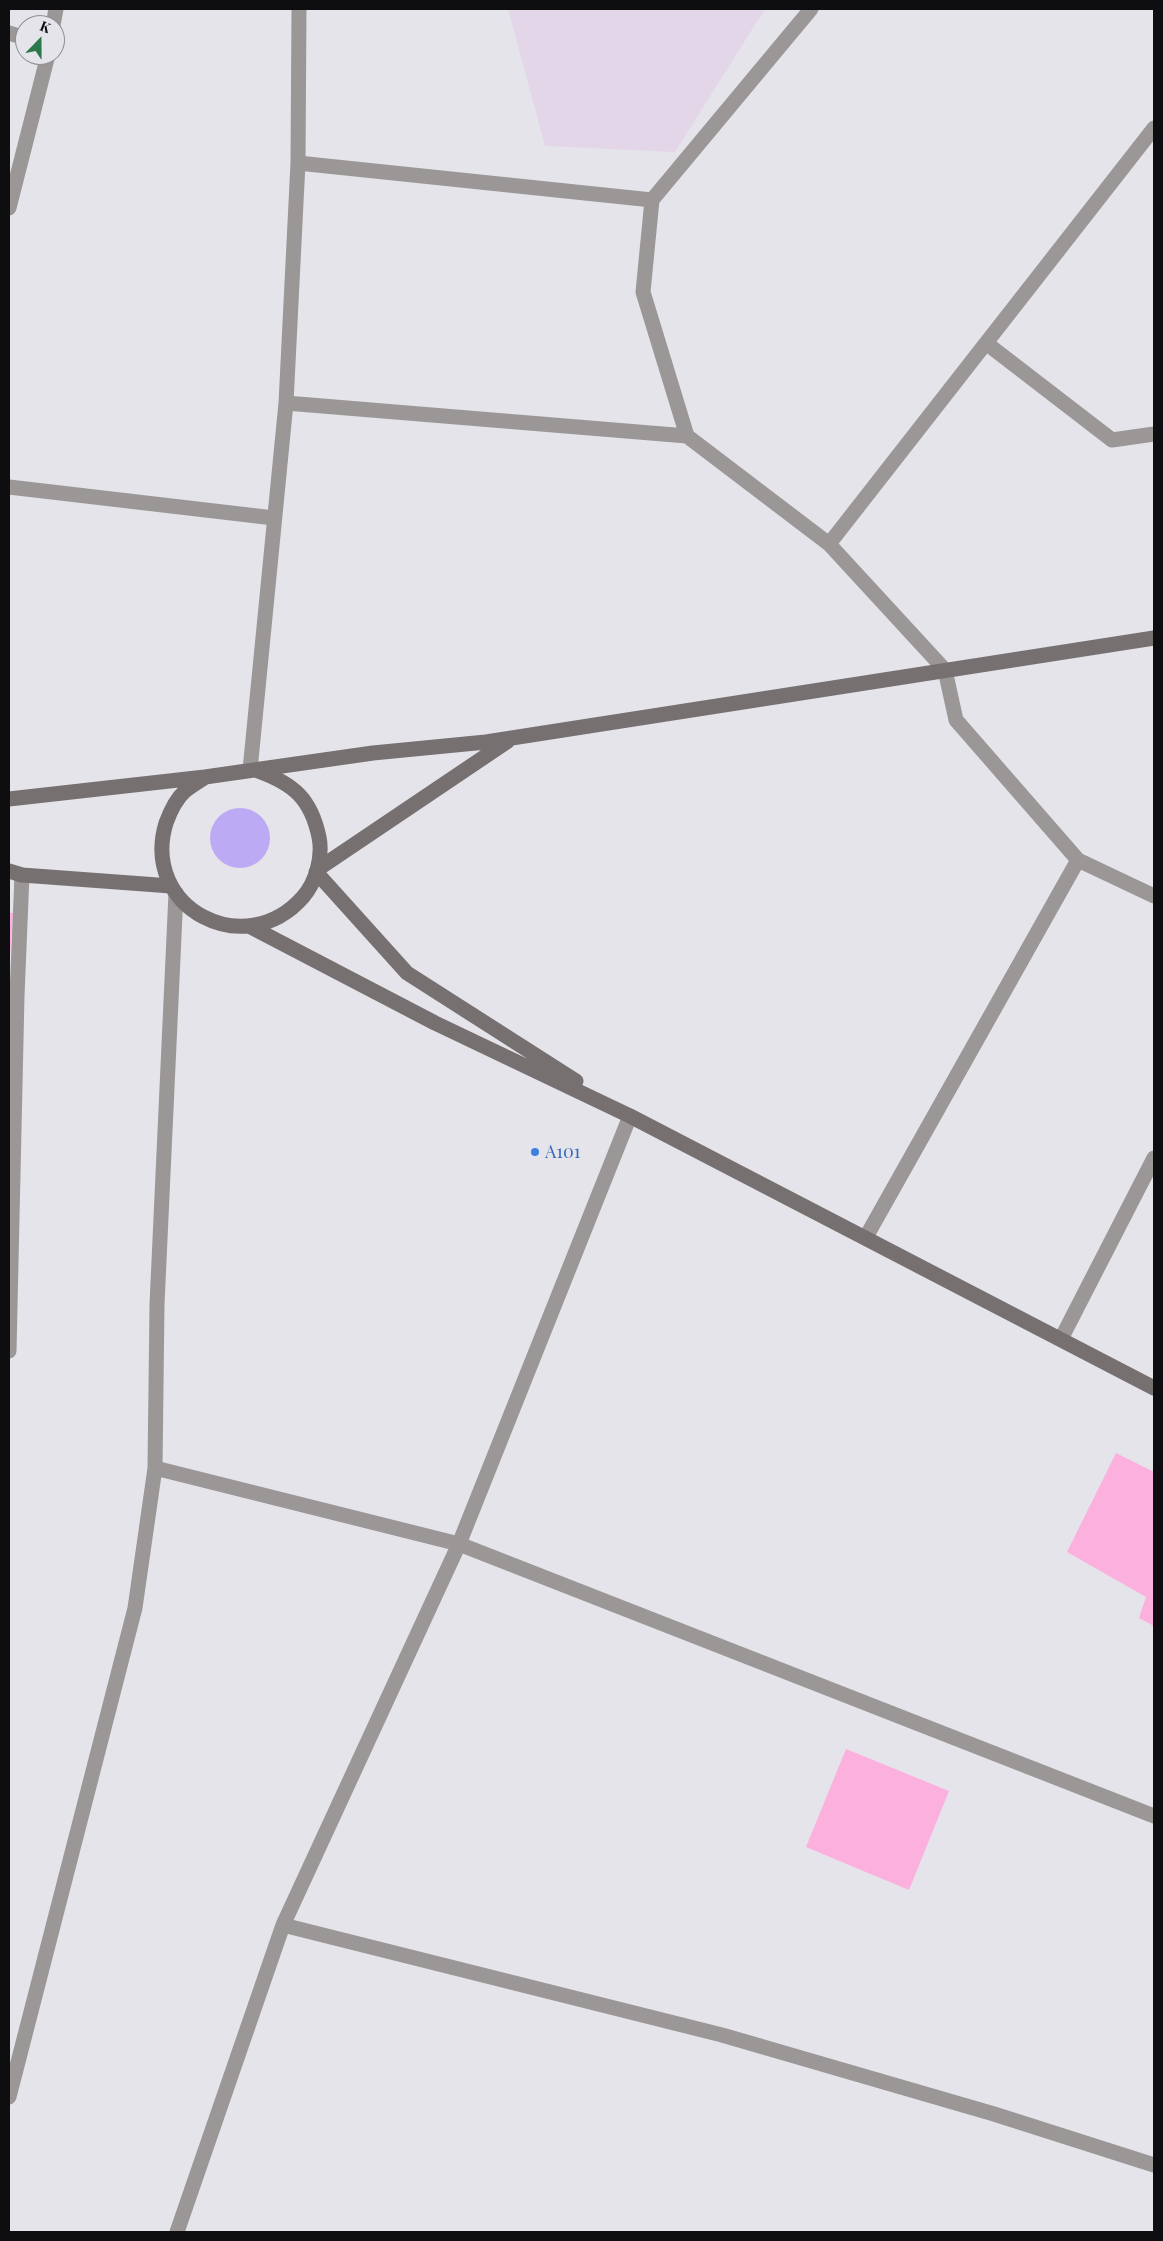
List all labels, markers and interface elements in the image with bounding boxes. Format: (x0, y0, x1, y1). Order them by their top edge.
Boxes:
north arrow (15, 15, 65, 65)
text: K (37, 16, 54, 37)
place label: A101 (545, 1141, 580, 1163)
marker: A101 (529, 1146, 541, 1158)

